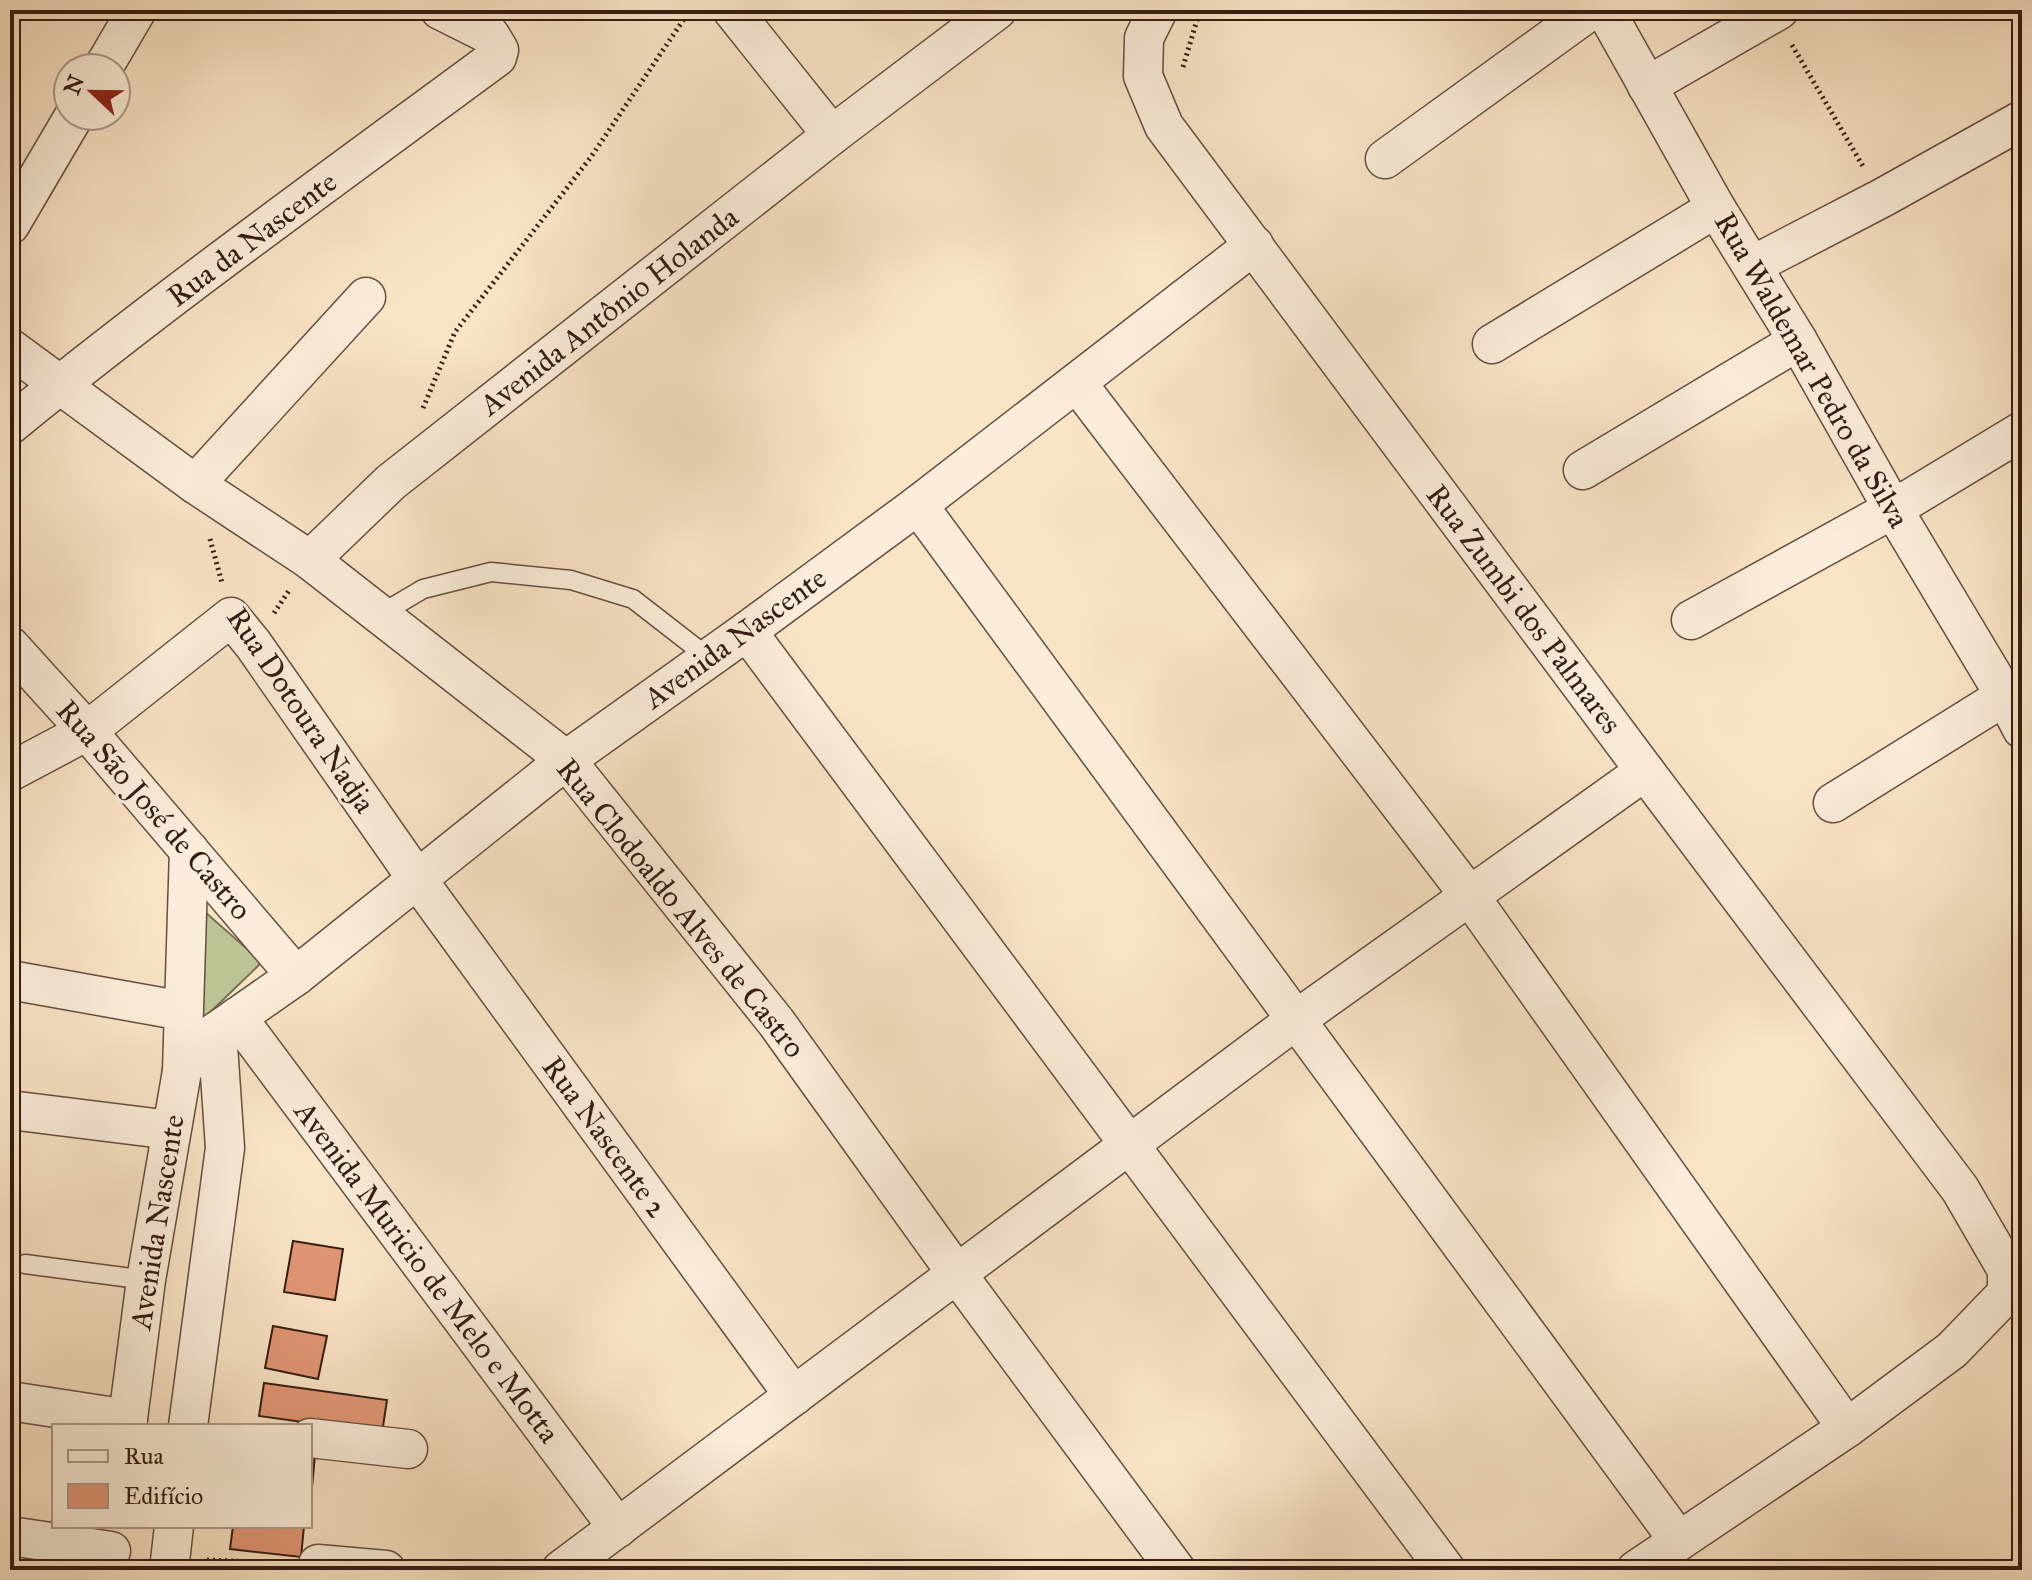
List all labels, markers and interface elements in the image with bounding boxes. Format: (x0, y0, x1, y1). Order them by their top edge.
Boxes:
north arrow (52, 52, 132, 132)
text: N (58, 71, 90, 98)
street label: Rua da Nascente (160, 164, 344, 314)
street label: Avenida Antônio Holanda (471, 199, 746, 424)
street label: Rua Waldemar Pedro da Silva (1707, 206, 1917, 534)
street label: Rua Zumbi dos Palmares (1419, 477, 1629, 741)
street label: Avenida Nascente (635, 560, 833, 717)
street label: Rua Dotoura Nadja (219, 601, 383, 820)
street label: Rua São José de Castro (49, 693, 259, 927)
street label: Rua Clodoaldo Alves de Castro (549, 751, 813, 1065)
street label: Rua Nascente 2 (535, 1050, 676, 1225)
street label: Avenida Muricio de Melo e Motta (286, 1093, 567, 1450)
street label: Avenida Nascente (122, 1112, 192, 1334)
legend (52, 1424, 312, 1528)
text: Rua (124, 1441, 164, 1471)
text: Edifício (124, 1481, 203, 1511)

